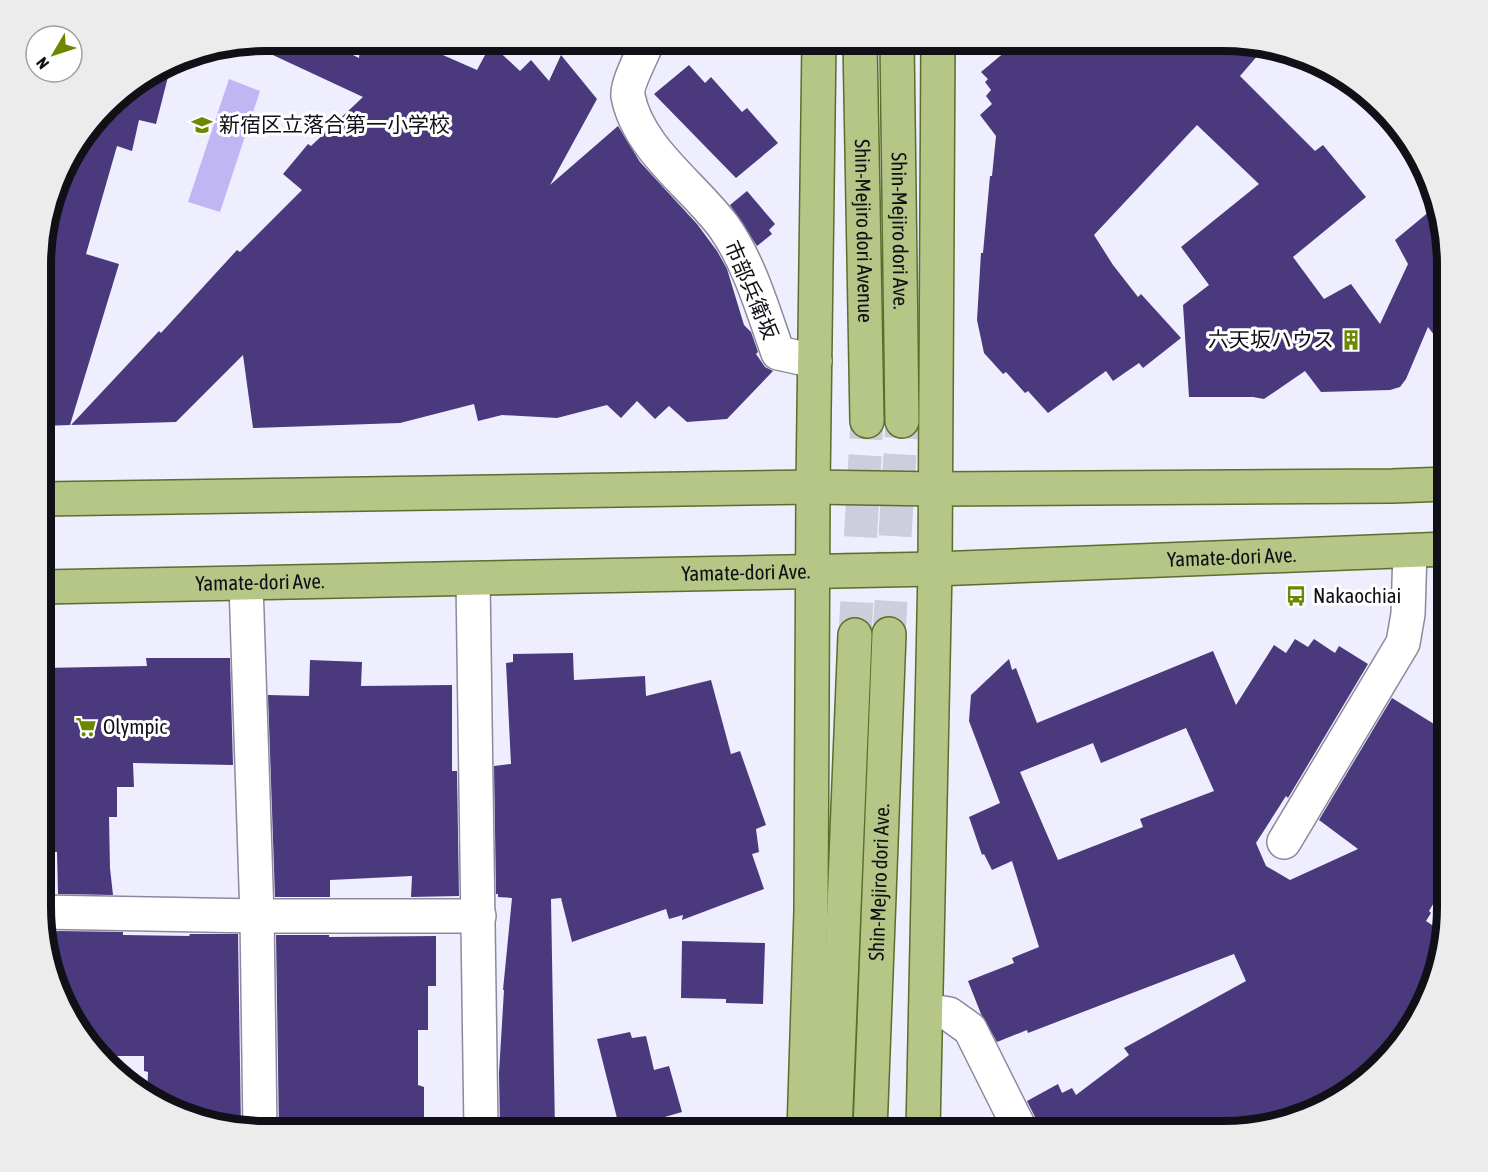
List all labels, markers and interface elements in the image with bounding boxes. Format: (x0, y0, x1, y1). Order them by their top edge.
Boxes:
north arrow (24, 24, 84, 84)
text: N (32, 54, 52, 73)
place label: 新宿区立落合第一小学校 (219, 112, 450, 136)
school or university icon: 新宿区立落合第一小学校 (190, 113, 214, 137)
street label: Shin-Mejiro dori Avenue (851, 139, 878, 323)
street label: Shin-Mejiro dori Ave. (887, 152, 914, 310)
street label: 市部兵衛坂 (720, 237, 783, 343)
place label: 六天坂ハウス (1208, 327, 1334, 351)
building icon: 六天坂ハウス (1339, 328, 1363, 352)
street label: Yamate-dori Ave. (1167, 542, 1297, 571)
street label: Yamate-dori Ave. (681, 559, 811, 585)
street label: Yamate-dori Ave. (195, 568, 325, 595)
place label: Nakaochiai (1313, 583, 1401, 607)
bus stop icon: Nakaochiai (1284, 584, 1308, 608)
place label: Olympic (103, 714, 167, 738)
supermarket icon: Olympic (74, 715, 98, 739)
street label: Shin-Mejiro dori Ave. (864, 803, 894, 961)

